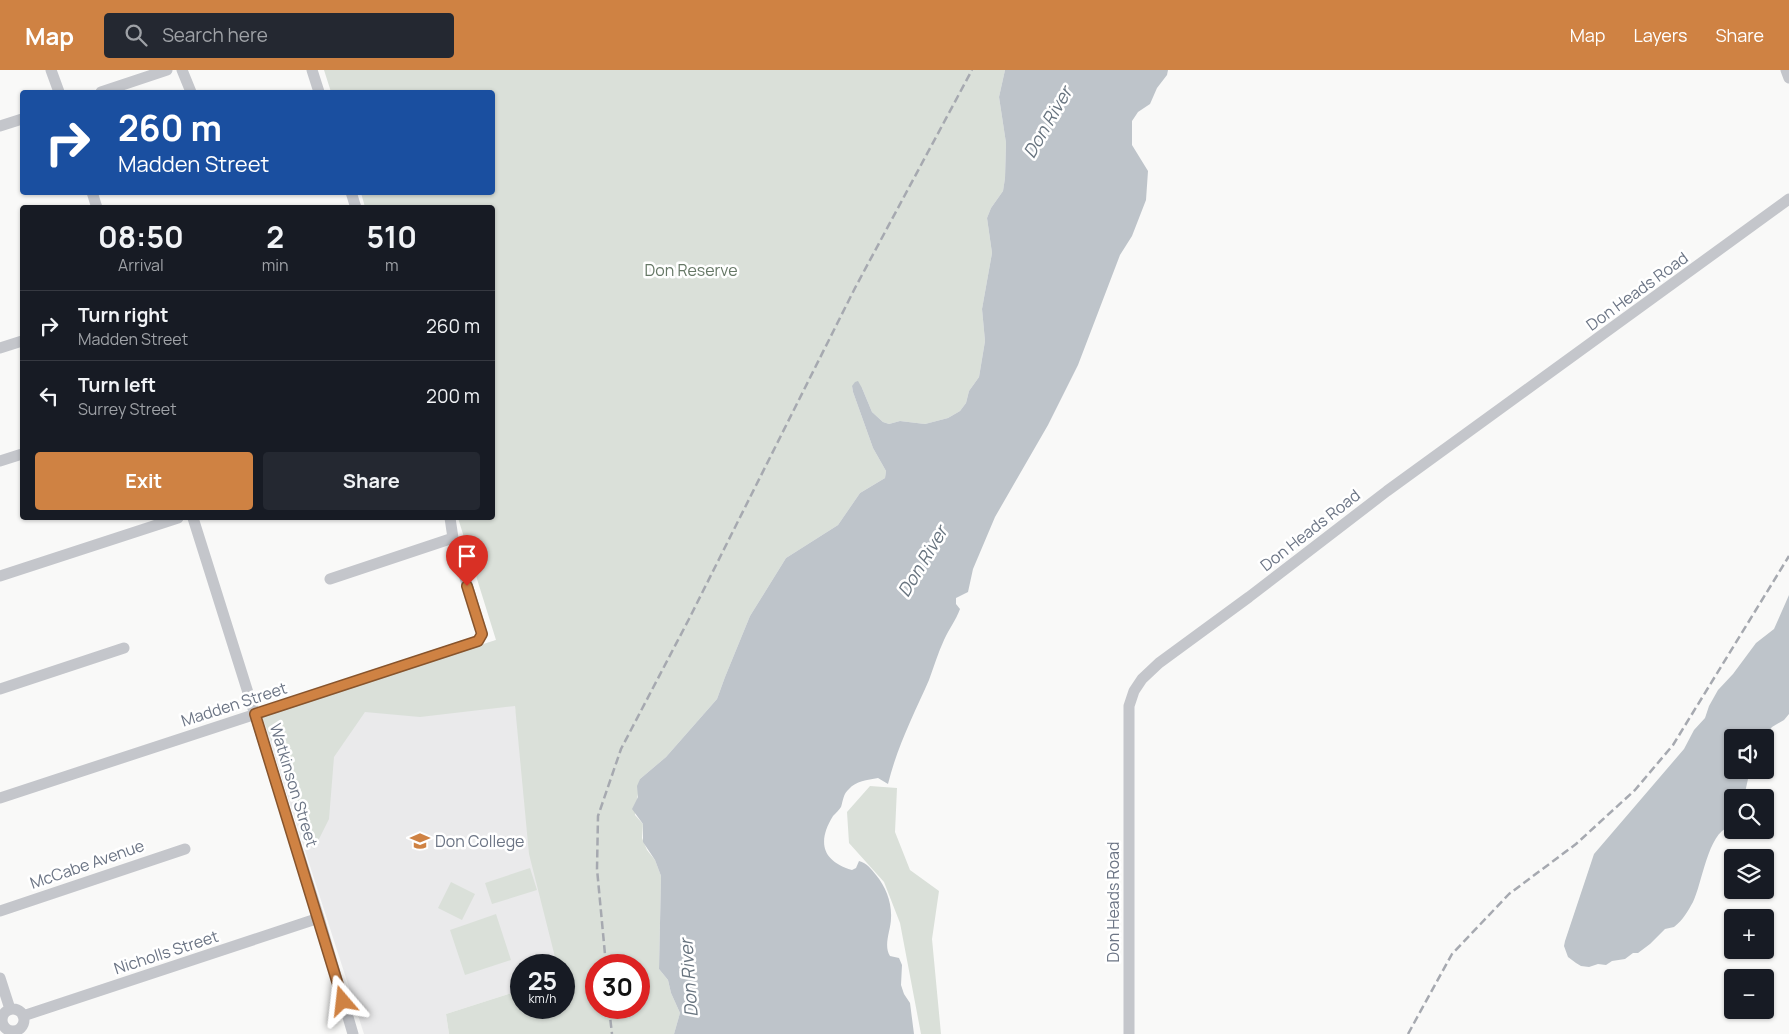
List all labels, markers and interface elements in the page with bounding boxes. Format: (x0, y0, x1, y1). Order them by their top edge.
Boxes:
search box (104, 13, 454, 58)
text: Map (25, 19, 74, 52)
icon: search (122, 21, 150, 49)
text: Search here (162, 22, 268, 48)
text: Map (1570, 23, 1605, 47)
text: Layers (1633, 23, 1687, 47)
text: Share (1715, 23, 1764, 47)
water label: Don River (1017, 80, 1078, 162)
text: 260 m (118, 104, 222, 152)
icon: right (35, 110, 100, 175)
text: Madden Street (118, 149, 269, 179)
text: 08:50 (98, 216, 184, 257)
text: 2 (266, 216, 284, 257)
text: 510 (367, 216, 417, 257)
street label: Don Heads Road (1582, 247, 1692, 335)
text: Arrival (118, 254, 164, 276)
text: min (262, 254, 289, 276)
text: m (385, 254, 399, 276)
park label: Don Reserve (644, 259, 738, 281)
text: Turn right (78, 302, 168, 328)
icon: right (35, 312, 63, 340)
text: 260 m (426, 313, 480, 339)
text: Madden Street (78, 328, 188, 350)
text: Turn left (78, 372, 156, 398)
icon: left (35, 382, 63, 410)
text: 200 m (426, 383, 480, 409)
text: Surrey Street (78, 398, 177, 420)
button: Exit (35, 452, 253, 510)
button: Share (263, 452, 480, 510)
street label: Don Heads Road (1256, 484, 1364, 576)
water label: Don River (892, 519, 954, 601)
pin (446, 535, 488, 586)
icon: arrive (453, 542, 481, 570)
street label: Madden Street (178, 677, 290, 731)
street label: Watkinson Street (265, 720, 323, 850)
map controls (1724, 729, 1774, 1019)
button: sound (1724, 729, 1774, 779)
button: search (1724, 789, 1774, 839)
school or university icon: Don College (409, 830, 431, 852)
place label: Don College (435, 830, 524, 852)
street label: McCabe Avenue (27, 834, 147, 894)
street label: Don Heads Road (1102, 842, 1124, 962)
button: layers (1724, 849, 1774, 899)
button: + (1724, 909, 1774, 959)
street label: Nicholls Street (111, 925, 221, 979)
water label: Don River (673, 936, 703, 1018)
speed limit sign: 30 (585, 954, 650, 1019)
text: 25 (528, 963, 557, 998)
button: − (1724, 969, 1774, 1019)
position arrow (316, 974, 368, 1026)
text: km/h (529, 990, 556, 1007)

